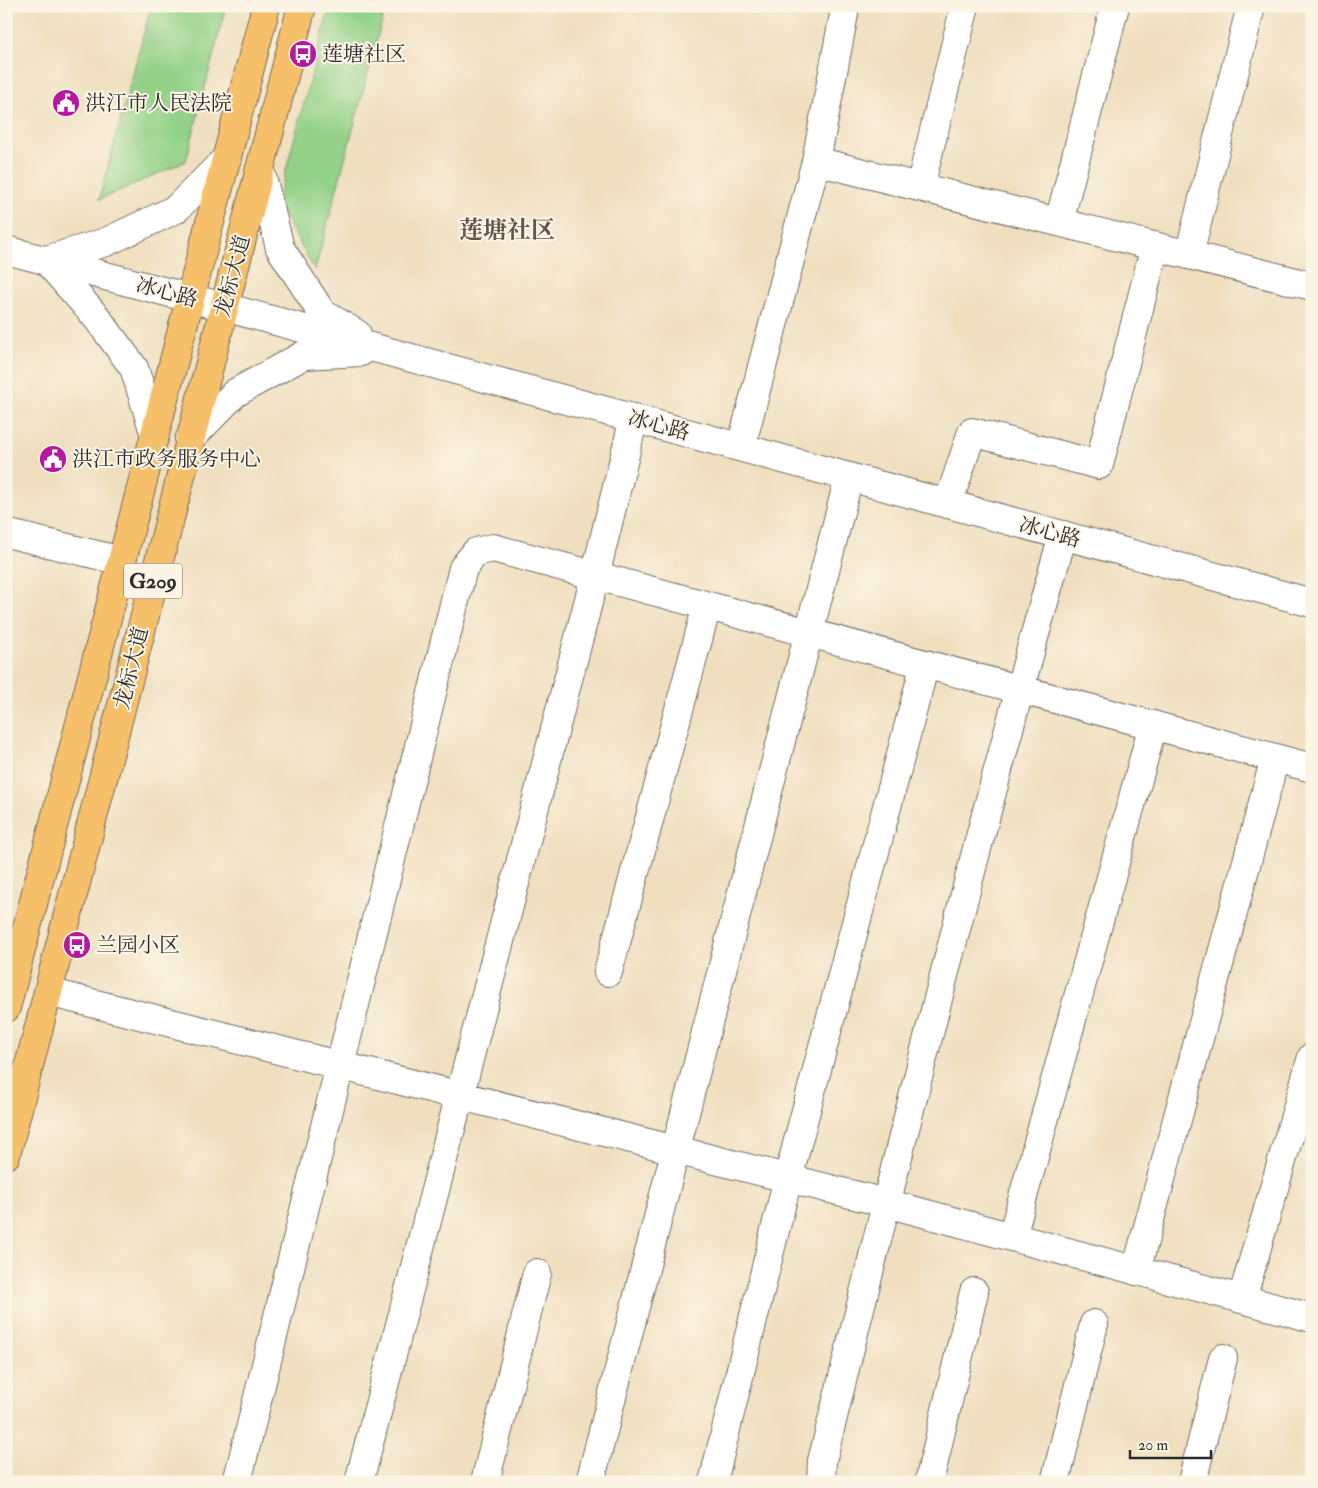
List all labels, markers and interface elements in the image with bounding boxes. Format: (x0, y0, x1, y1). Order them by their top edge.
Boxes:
bus stop icon: 莲塘社区 (288, 39, 318, 69)
place label: 莲塘社区 (322, 41, 406, 68)
public building icon: 洪江市人民法院 (51, 88, 81, 118)
place label: 洪江市人民法院 (85, 90, 232, 117)
district label: 莲塘社区 (459, 215, 555, 246)
street label: 龙标大道 (209, 232, 256, 320)
street label: 冰心路 (133, 271, 201, 314)
street label: 冰心路 (625, 404, 693, 447)
public building icon: 洪江市政务服务中心 (38, 444, 68, 474)
place label: 洪江市政务服务中心 (72, 446, 261, 473)
street label: 冰心路 (1016, 511, 1084, 554)
road number: G209 (124, 564, 182, 598)
street label: 龙标大道 (108, 624, 155, 712)
bus stop icon: 兰园小区 (62, 930, 92, 960)
place label: 兰园小区 (96, 932, 180, 959)
scale bar (1130, 1428, 1212, 1460)
text: 20 m (1138, 1436, 1168, 1455)

